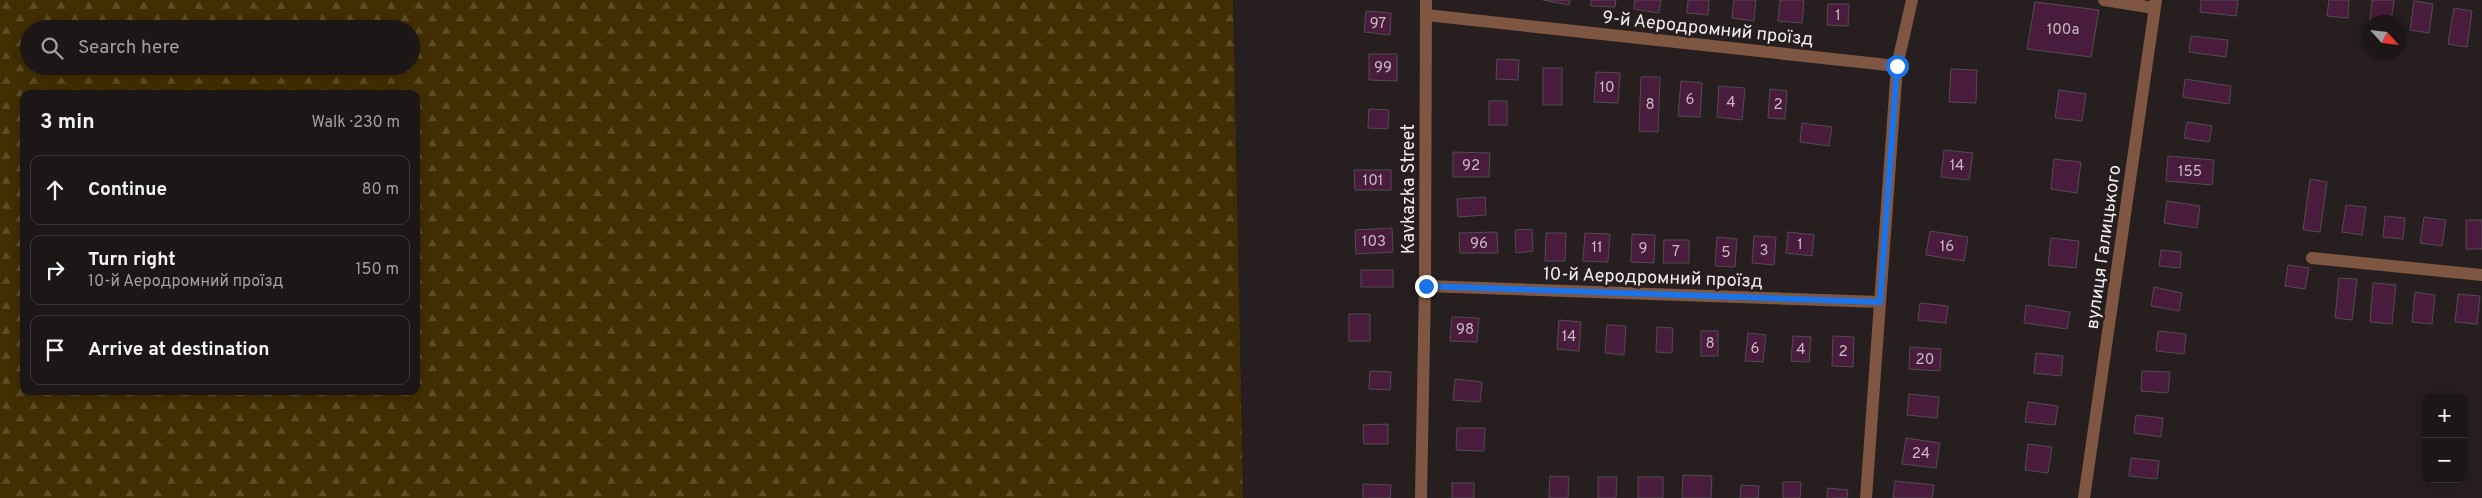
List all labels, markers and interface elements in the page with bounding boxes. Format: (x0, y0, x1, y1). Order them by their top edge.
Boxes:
street label: 9-й Аеродромний проїзд (1601, 7, 1815, 52)
house number: 1 (1835, 7, 1841, 26)
house number: 97 (1370, 15, 1386, 34)
north arrow (2362, 15, 2407, 60)
search box (20, 20, 420, 75)
house number: 100а (2047, 21, 2079, 40)
icon: search (38, 34, 66, 62)
text: Search here (78, 36, 180, 60)
route start (1886, 55, 1909, 78)
house number: 99 (1374, 59, 1392, 78)
house number: 10 (1599, 79, 1615, 98)
house number: 6 (1686, 91, 1695, 110)
house number: 4 (1726, 94, 1736, 113)
house number: 8 (1645, 96, 1655, 115)
house number: 2 (1773, 96, 1783, 115)
text: 3 min (40, 109, 95, 136)
text: Walk · 230 m (311, 113, 400, 133)
street label: Kavkazka Street (1398, 124, 1421, 254)
house number: 92 (1462, 157, 1480, 176)
house number: 14 (1950, 157, 1964, 176)
house number: 155 (2178, 163, 2202, 182)
street label: вулиця Галицького (2082, 164, 2127, 331)
house number: 101 (1363, 172, 1383, 191)
icon: ahead (41, 176, 69, 204)
text: Continue (88, 178, 167, 202)
text: 80 m (362, 180, 399, 200)
house number: 103 (1362, 233, 1386, 252)
house number: 96 (1470, 235, 1488, 254)
house number: 1 (1797, 236, 1803, 255)
house number: 16 (1940, 238, 1954, 257)
house number: 11 (1591, 239, 1603, 258)
house number: 9 (1639, 240, 1647, 259)
house number: 3 (1759, 242, 1769, 261)
house number: 7 (1672, 243, 1680, 262)
house number: 5 (1721, 244, 1731, 263)
text: Turn right (88, 248, 176, 272)
icon: right (41, 256, 69, 284)
text: 150 m (356, 260, 399, 280)
street label: 10-й Аеродромний проїзд (1543, 263, 1763, 294)
text: 10-й Аеродромний проїзд (88, 272, 283, 292)
route end (1415, 275, 1438, 298)
house number: 98 (1456, 321, 1474, 340)
house number: 14 (1562, 328, 1576, 347)
house number: 8 (1705, 335, 1715, 354)
icon: arrive (41, 336, 69, 364)
text: Arrive at destination (88, 338, 269, 362)
house number: 6 (1751, 340, 1760, 359)
house number: 4 (1796, 341, 1806, 360)
house number: 2 (1838, 343, 1848, 362)
house number: 20 (1916, 351, 1934, 370)
map controls (2422, 393, 2467, 483)
button: + (2422, 393, 2467, 438)
button: − (2422, 438, 2467, 483)
house number: 24 (1912, 445, 1930, 464)

